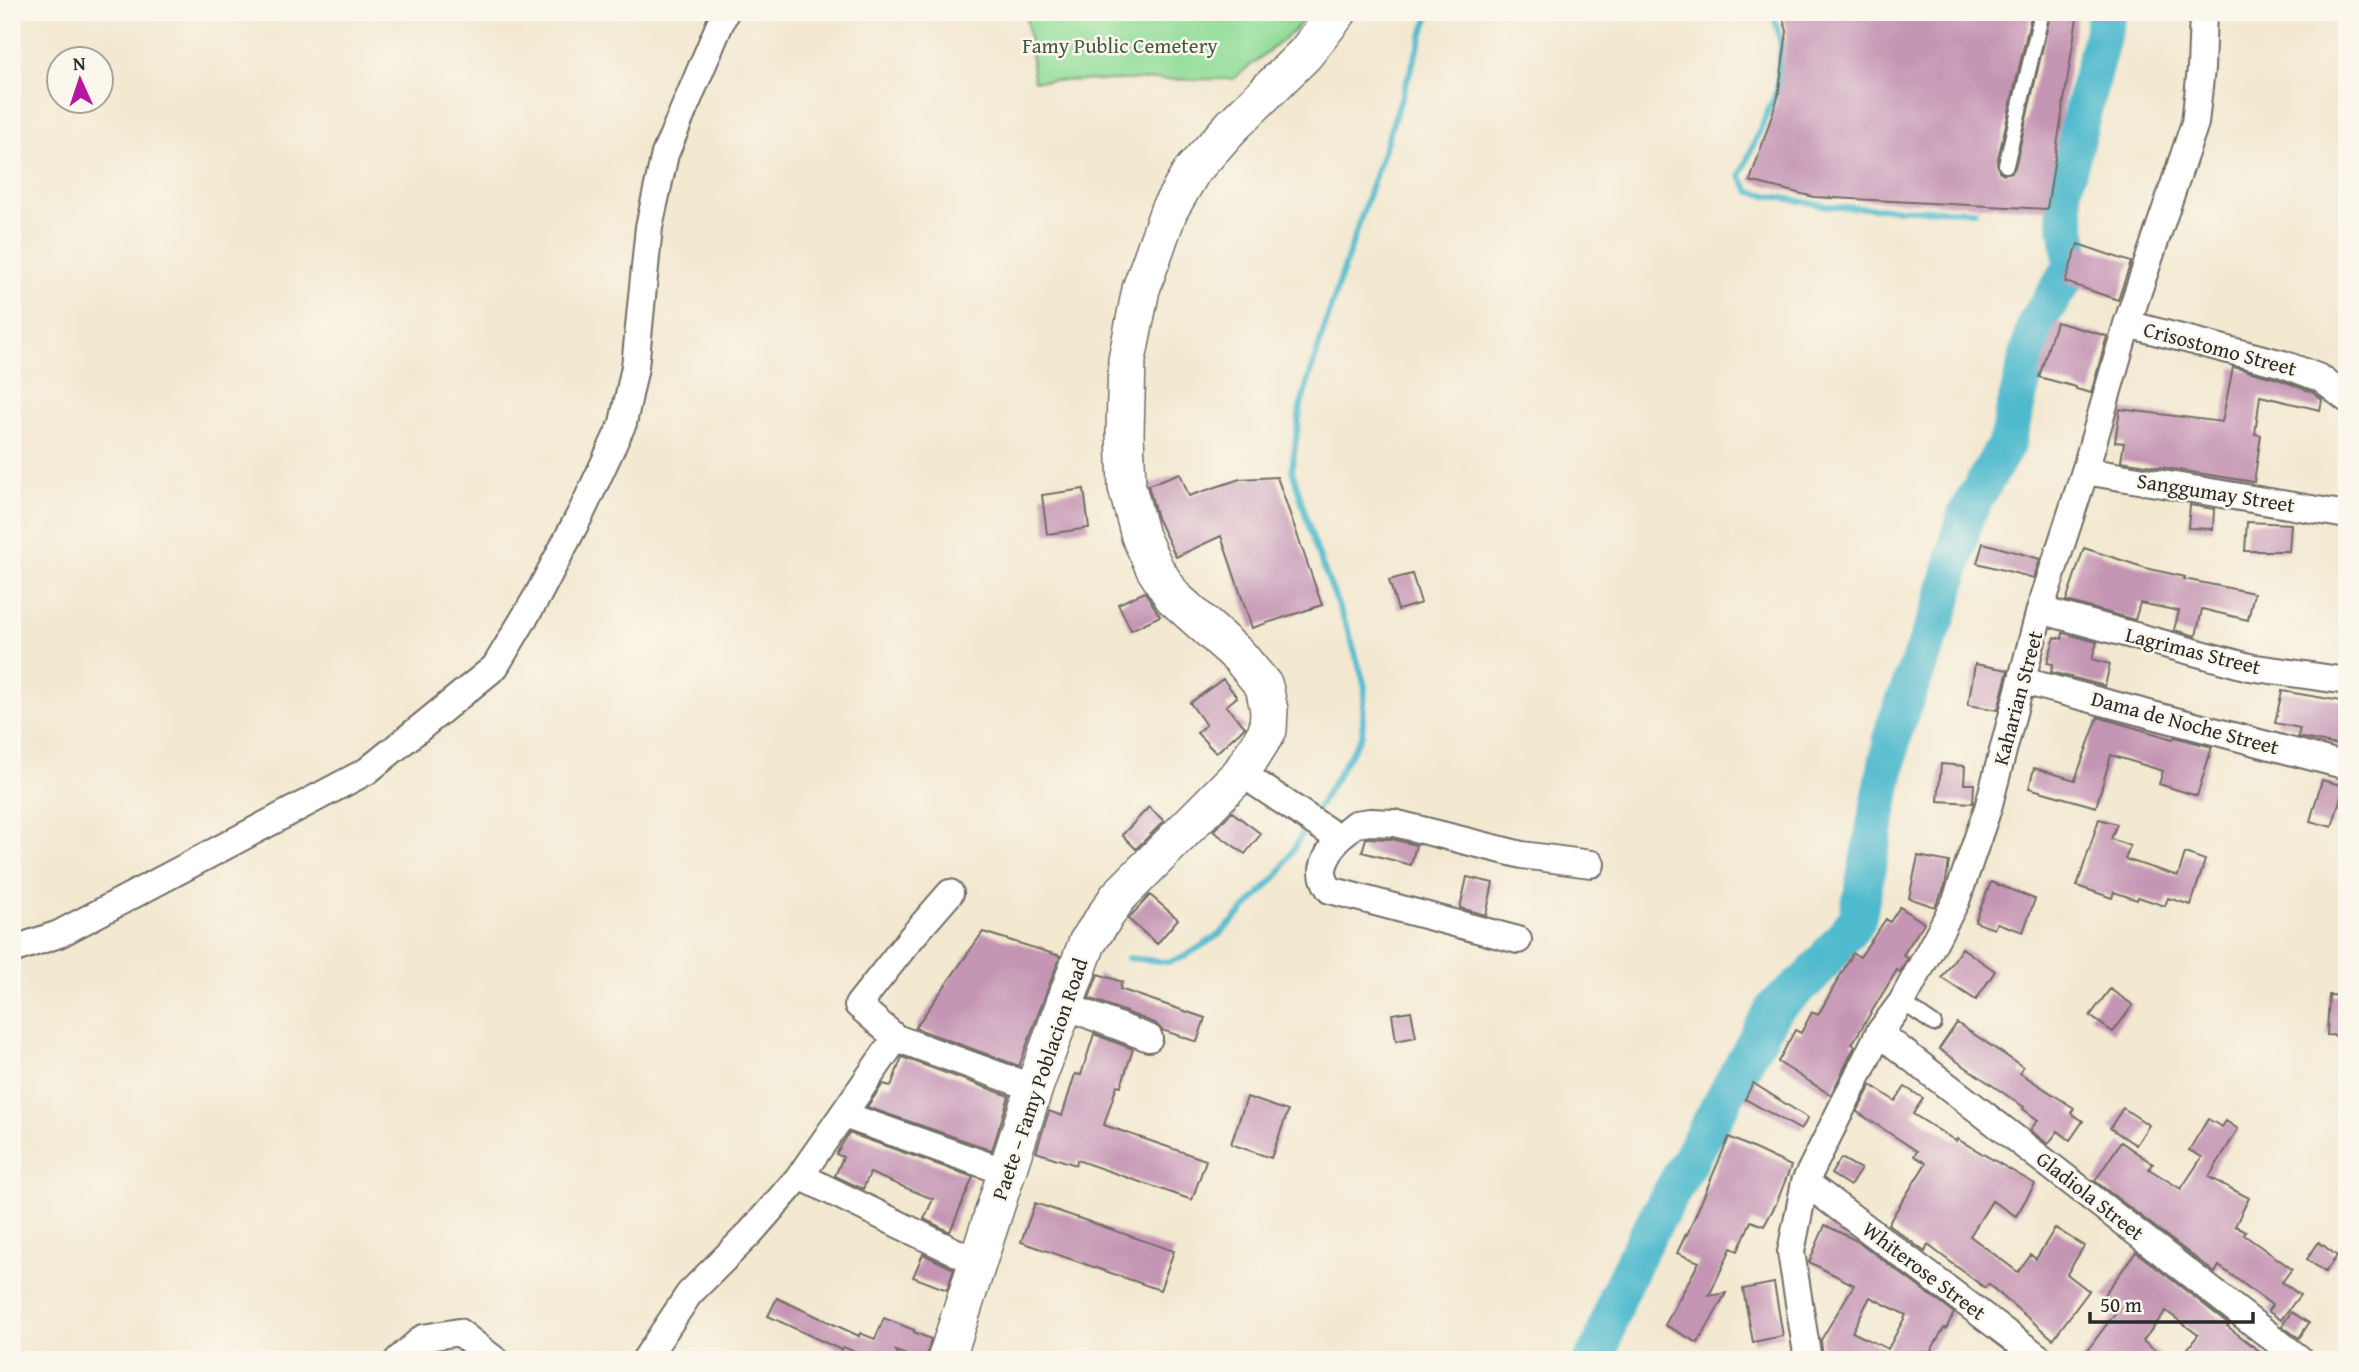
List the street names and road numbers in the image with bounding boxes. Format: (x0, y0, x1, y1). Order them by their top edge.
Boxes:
street label: Crisostomo Street (2140, 313, 2301, 384)
street label: Sanggumay Street (2135, 465, 2298, 520)
street label: Lagrimas Street (2122, 619, 2265, 682)
street label: Kaharian Street (1985, 627, 2051, 769)
street label: Dama de Noche Street (2088, 683, 2283, 763)
street label: Paete – Famy Poblacion Road (984, 953, 1096, 1204)
street label: Gladiola Street (2030, 1143, 2151, 1248)
street label: Whiterose Street (1856, 1214, 1993, 1328)

